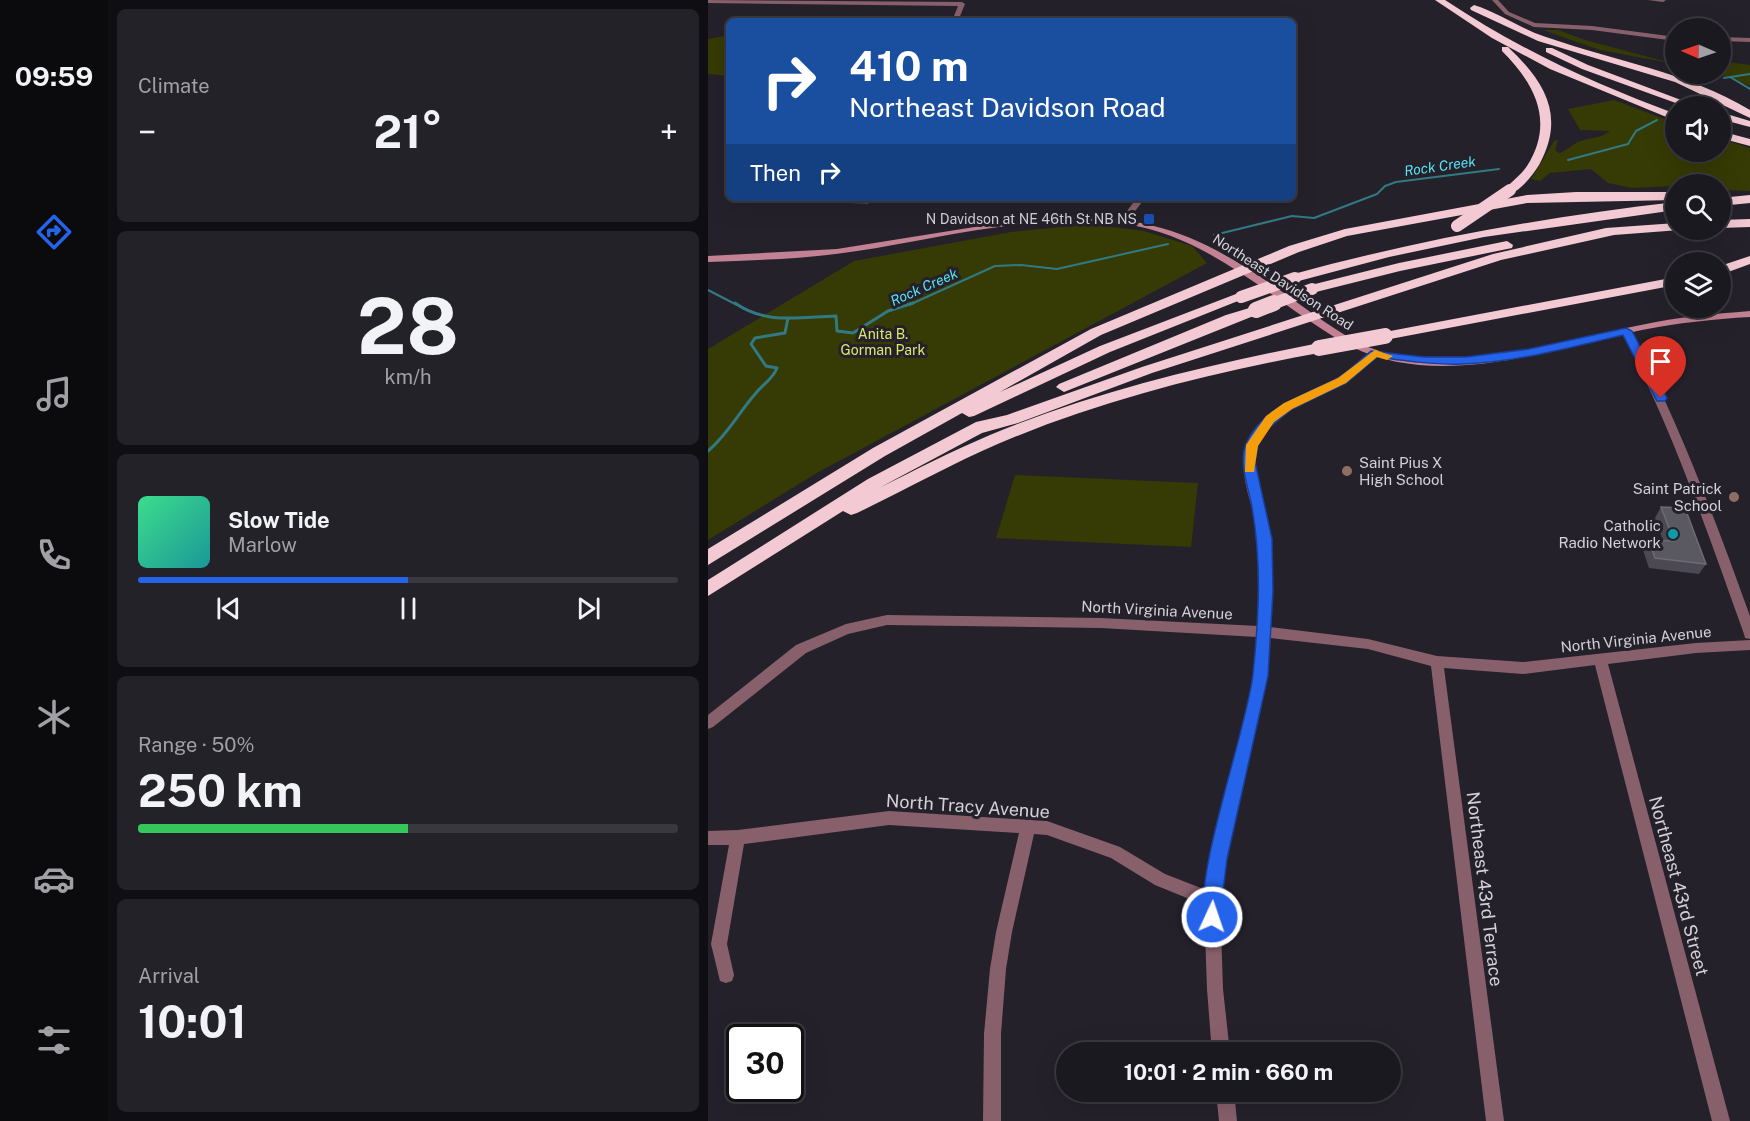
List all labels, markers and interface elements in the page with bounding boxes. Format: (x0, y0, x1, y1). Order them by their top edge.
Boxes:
north arrow (1665, 18, 1731, 84)
map controls (1665, 18, 1731, 318)
text: 410 m (849, 41, 969, 90)
icon: right (750, 42, 828, 120)
text: 09:59 (15, 60, 93, 92)
text: Climate (138, 74, 210, 98)
text: Northeast Davidson Road (849, 91, 1166, 123)
button: sound (1665, 96, 1731, 162)
text: 21° (373, 105, 443, 158)
text: − (138, 113, 156, 151)
text: + (660, 113, 678, 151)
water label: Rock Creek (1403, 153, 1477, 179)
icon: right (813, 156, 846, 189)
text: Then (750, 160, 801, 186)
button: search (1665, 174, 1731, 240)
icon: directions (33, 211, 75, 253)
place label: N Davidson at NE 46th St NB NS (926, 211, 1137, 227)
marker: N Davidson at NE 46th St NB NS (1142, 212, 1156, 226)
street label: Northeast Davidson Road (1210, 231, 1356, 333)
button: layers (1665, 252, 1731, 318)
water label: Rock Creek (888, 265, 961, 309)
text: 28 (357, 280, 459, 372)
park label: Anita B. Gorman Park (841, 326, 926, 358)
pin (1635, 336, 1686, 398)
icon: arrive (1644, 345, 1677, 378)
text: km/h (384, 365, 432, 389)
icon: music (33, 373, 75, 415)
place label: Saint Pius X High School (1359, 454, 1444, 488)
marker: Saint Pius X High School (1340, 464, 1354, 478)
place label: Saint Patrick School (1633, 480, 1722, 514)
marker: Saint Patrick School (1727, 490, 1741, 504)
text: Slow Tide (228, 507, 330, 533)
place label: Catholic Radio Network (1558, 517, 1661, 551)
marker: Catholic Radio Network (1666, 527, 1680, 541)
text: Marlow (228, 533, 297, 557)
icon: phone (33, 534, 75, 576)
icon: previous (212, 592, 245, 625)
icon: pause (392, 592, 425, 625)
icon: next (572, 592, 605, 625)
street label: North Virginia Avenue (1081, 598, 1233, 622)
street label: North Virginia Avenue (1560, 623, 1712, 655)
icon: climate (33, 696, 75, 738)
text: Range · 50% (138, 733, 255, 757)
text: 250 km (138, 764, 302, 817)
street label: North Tracy Avenue (885, 790, 1051, 822)
street label: Northeast 43rd Terrace (1463, 790, 1507, 988)
street label: Northeast 43rd Street (1645, 794, 1713, 978)
icon: car (33, 858, 75, 900)
position arrow (1180, 885, 1244, 949)
text: Arrival (138, 964, 200, 988)
text: 10:01 (138, 995, 247, 1048)
icon: filters (33, 1019, 75, 1061)
speed limit sign: 30 (726, 1024, 804, 1102)
text: 10:01 · 2 min · 660 m (1124, 1059, 1333, 1085)

